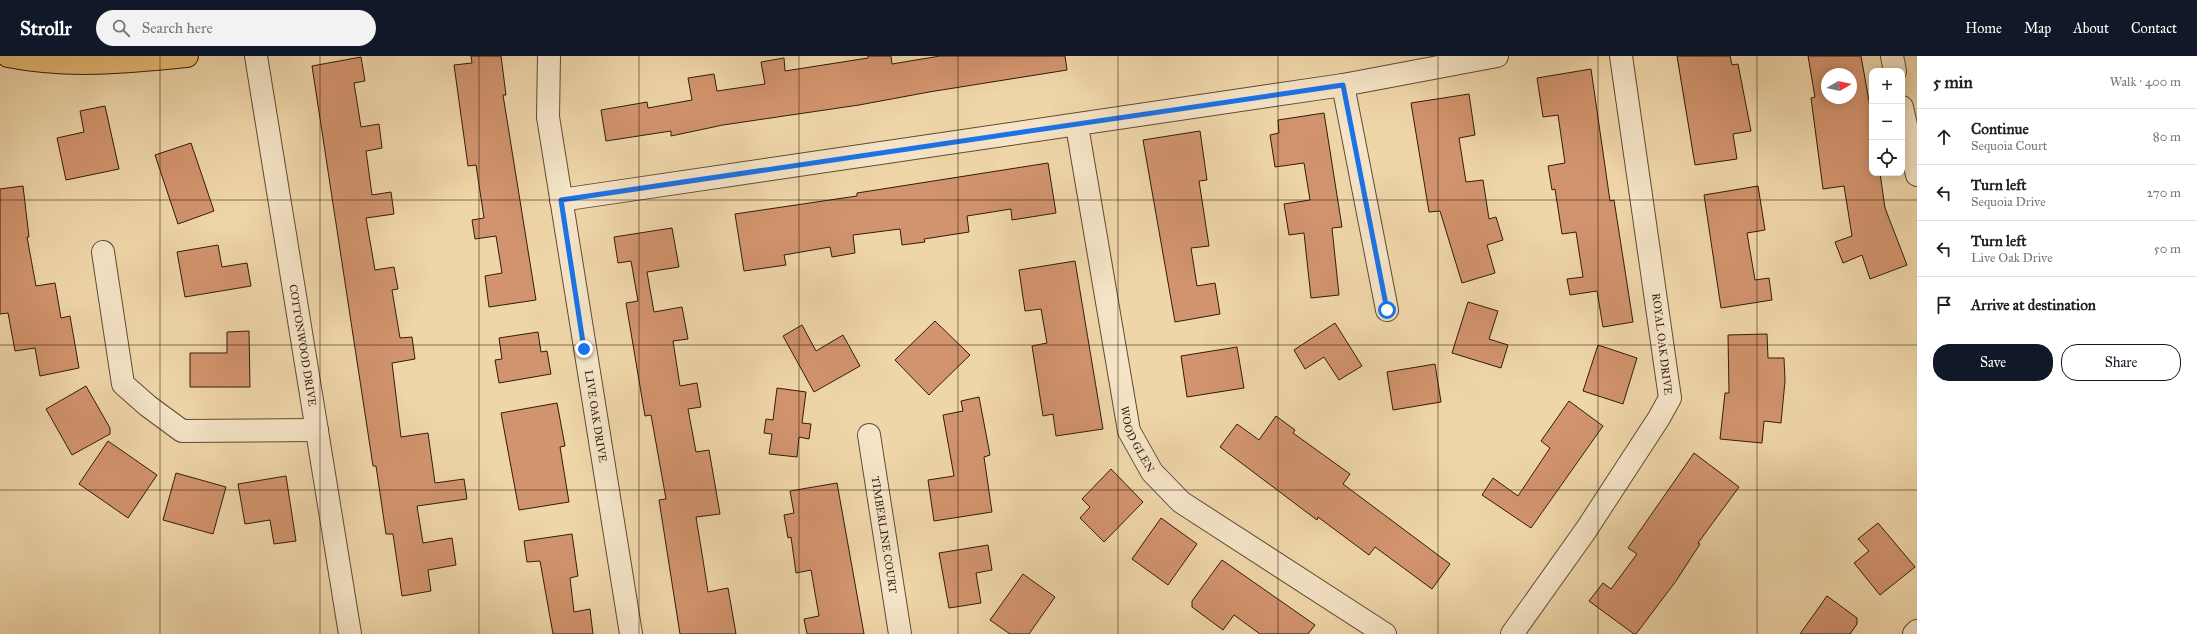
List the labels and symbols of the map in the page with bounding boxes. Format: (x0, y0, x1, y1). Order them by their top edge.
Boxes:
north arrow (1821, 68, 1857, 104)
street label: COTTONWOOD DRIVE (287, 283, 319, 407)
street label: ROYAL OAK DRIVE (1649, 292, 1675, 396)
route start (1378, 301, 1396, 319)
route end (575, 340, 593, 358)
street label: LIVE OAK DRIVE (582, 369, 610, 463)
street label: WOOD GLEN (1118, 405, 1157, 475)
street label: TIMBERLINE COURT (869, 475, 900, 595)

